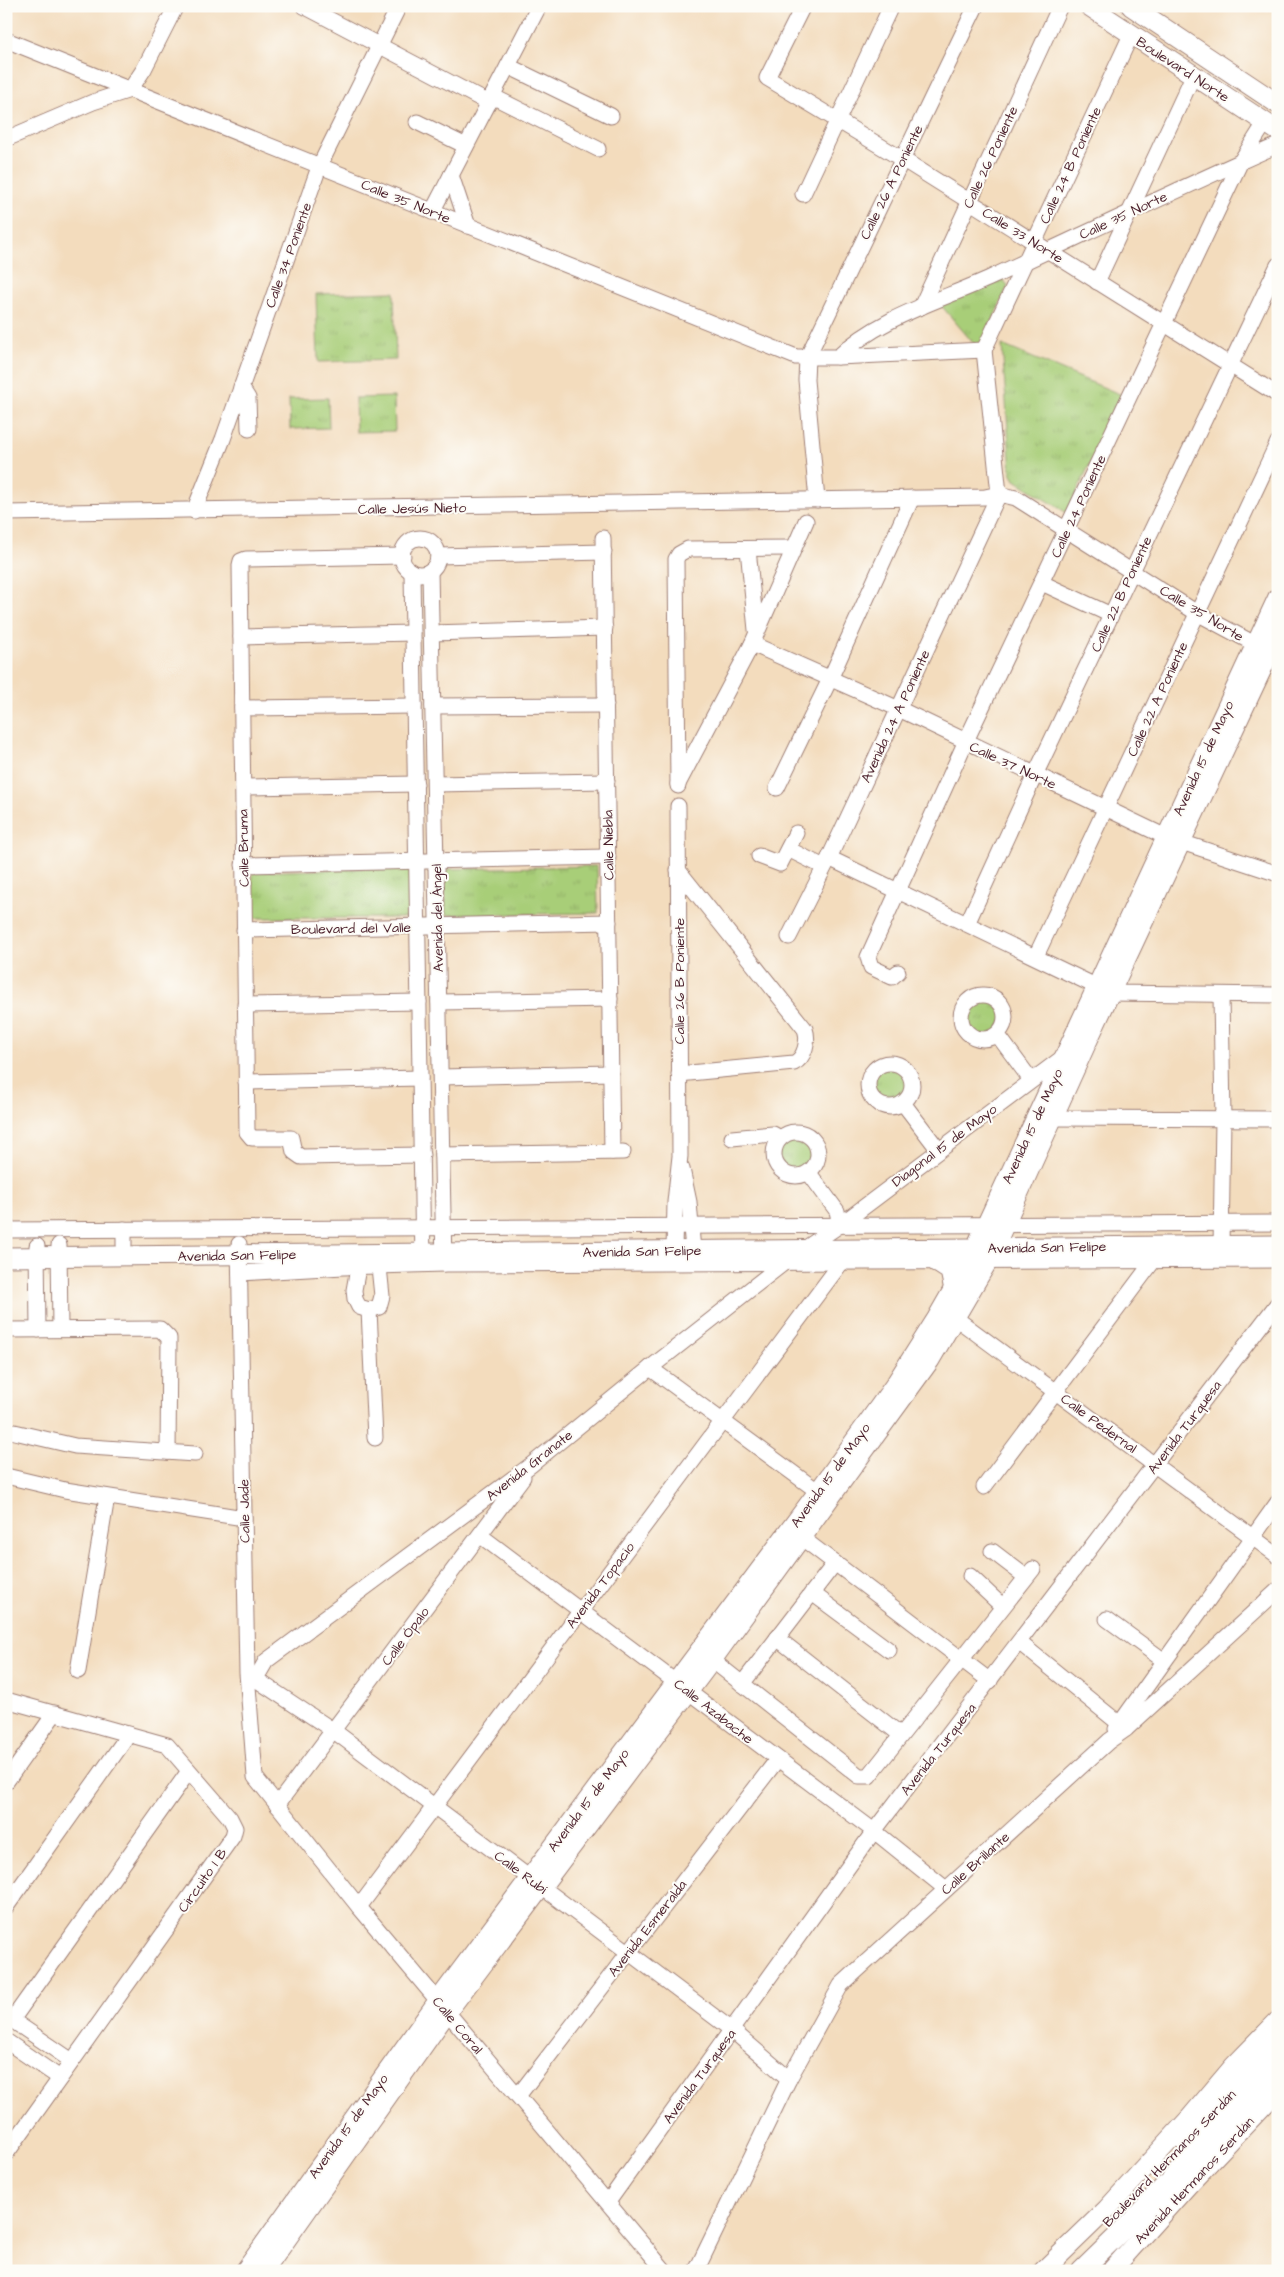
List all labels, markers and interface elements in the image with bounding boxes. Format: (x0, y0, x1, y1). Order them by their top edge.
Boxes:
street label: Boulevard Norte (1132, 32, 1233, 108)
street label: Calle 26 Poniente (958, 103, 1024, 212)
street label: Calle 24 B Poniente (1035, 103, 1107, 227)
street label: Calle 26 A Poniente (855, 121, 929, 243)
street label: Calle 35 Norte (358, 175, 454, 229)
street label: Calle 35 Norte (1076, 187, 1171, 245)
street label: Calle 34 Poniente (261, 200, 317, 311)
street label: Calle 33 Norte (978, 203, 1067, 269)
street label: Calle 24 Poniente (1046, 451, 1112, 561)
street label: Calle Jesús Nieto (358, 498, 466, 520)
street label: Calle 22 B Poniente (1086, 533, 1158, 656)
street label: Calle 35 Norte (1156, 581, 1248, 647)
street label: Calle 22 A Poniente (1123, 638, 1193, 760)
street label: Avenida 24 A Poniente (856, 646, 936, 786)
street label: Avenida 15 de Mayo (1168, 698, 1239, 819)
street label: Calle 37 Norte (966, 737, 1060, 795)
street label: Calle Bruma (233, 809, 255, 887)
street label: Calle Niebla (598, 810, 620, 880)
street label: Avenida del Ángel (427, 864, 449, 972)
street label: Calle 26 B Poniente (670, 917, 690, 1044)
street label: Boulevard del Valle (291, 918, 412, 940)
street label: Avenida 15 de Mayo (997, 1066, 1068, 1187)
street label: Diagonal 15 de Mayo (888, 1099, 1002, 1192)
street label: Avenida San Felipe (988, 1237, 1107, 1259)
street label: Avenida San Felipe (583, 1241, 702, 1263)
street label: Avenida San Felipe (178, 1245, 297, 1267)
street label: Avenida Turquesa (1143, 1377, 1227, 1479)
street label: Calle Pedernal (1056, 1389, 1141, 1458)
street label: Avenida 15 de Mayo (786, 1419, 876, 1532)
street label: Avenida Granate (482, 1425, 577, 1506)
street label: Calle Jade (234, 1478, 256, 1543)
street label: Avenida Topacio (562, 1538, 640, 1633)
street label: Calle Ópalo (377, 1603, 435, 1670)
street label: Calle Azabache (669, 1674, 758, 1749)
street label: Avenida Turquesa (896, 1699, 981, 1800)
street label: Avenida 15 de Mayo (543, 1745, 634, 1856)
street label: Calle Brillante (937, 1827, 1015, 1900)
street label: Circuito 1 B (173, 1844, 232, 1917)
street label: Calle Rubí (490, 1846, 552, 1900)
street label: Avenida Esmeralda (604, 1876, 692, 1981)
street label: Calle Coral (427, 1993, 487, 2059)
street label: Avenida Turquesa (659, 2025, 741, 2128)
street label: Avenida 15 de Mayo (304, 2070, 394, 2183)
street label: Boulevard Hermanos Serdán (1098, 2085, 1241, 2232)
street label: Avenida Hermanos Serdán (1130, 2113, 1259, 2249)

